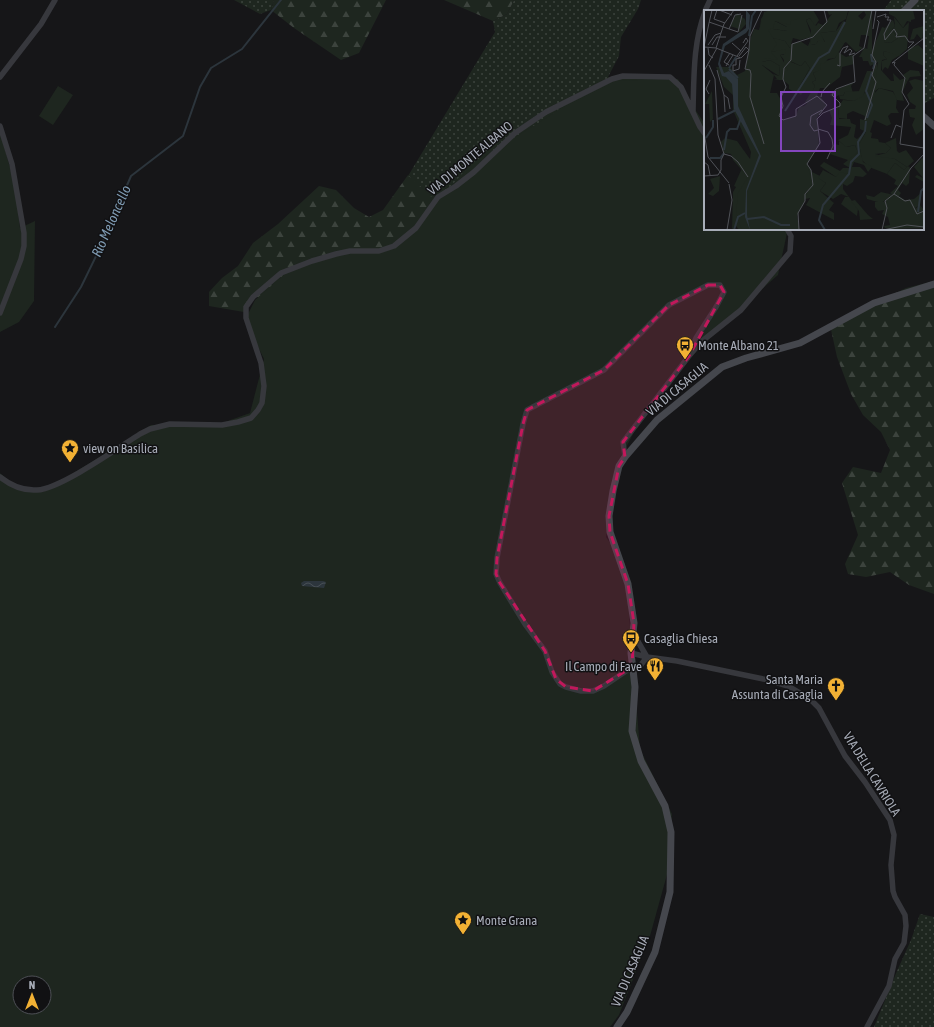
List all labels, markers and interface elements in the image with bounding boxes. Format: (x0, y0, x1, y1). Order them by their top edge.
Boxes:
inset map (704, 10, 924, 230)
street label: VIA DI MONTE ALBANO (424, 118, 516, 198)
water label: Rio Meloncello (88, 182, 134, 259)
bus stop icon: Monte Albano 21 (675, 335, 695, 360)
place label: Monte Albano 21 (698, 338, 779, 353)
street label: VIA DI CASAGLIA (643, 358, 711, 419)
place icon: view on Basilica (60, 438, 80, 463)
place label: view on Basilica (83, 441, 158, 456)
bus stop icon: Casaglia Chiesa (621, 628, 641, 653)
place label: Casaglia Chiesa (644, 631, 718, 646)
restaurant icon: Il Campo di Fave (645, 656, 665, 681)
place label: Il Campo di Fave (565, 659, 642, 674)
place label: Santa Maria Assunta di Casaglia (732, 672, 823, 702)
church icon: Santa Maria Assunta di Casaglia (826, 676, 846, 701)
street label: VIA DELLA CAVRIOLA (840, 729, 904, 819)
place icon: Monte Grana (453, 910, 473, 935)
place label: Monte Grana (476, 913, 537, 928)
street label: VIA DI CASAGLIA (608, 933, 652, 1009)
north arrow (12, 975, 52, 1015)
text: N (29, 979, 35, 991)

